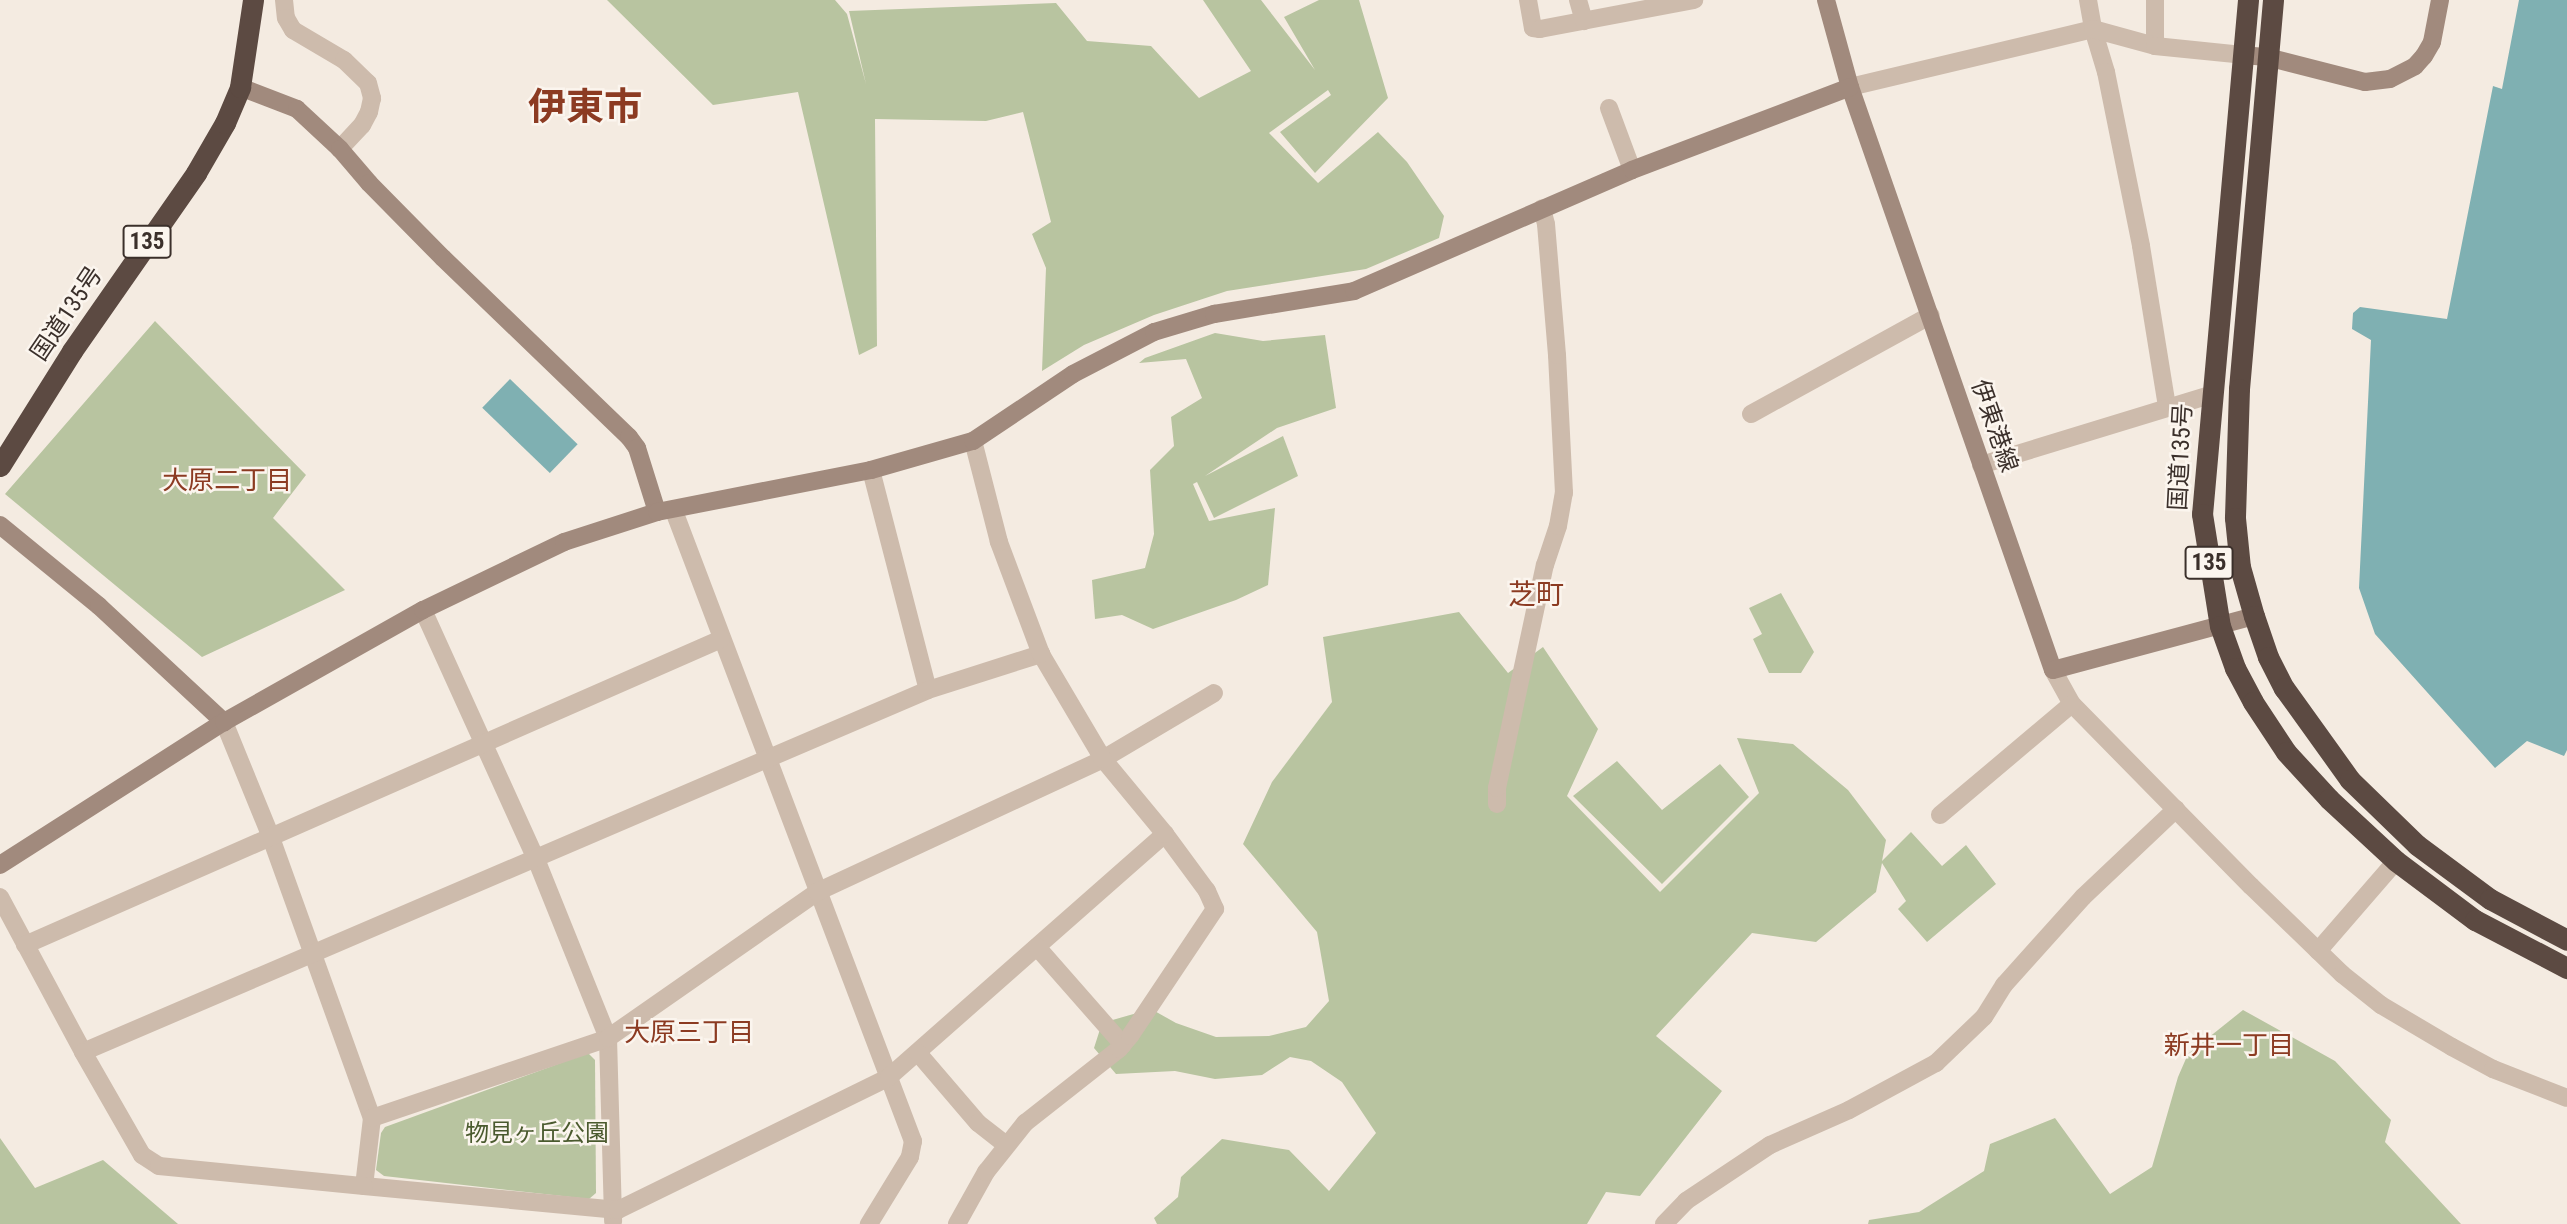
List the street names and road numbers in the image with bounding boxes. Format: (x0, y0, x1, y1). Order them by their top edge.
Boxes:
road number: 135 (122, 222, 172, 262)
street label: 国道135号 (25, 261, 109, 367)
street label: 伊東港線 (1965, 376, 2023, 476)
street label: 国道135号 (2164, 403, 2198, 511)
road number: 135 (2184, 544, 2234, 582)

